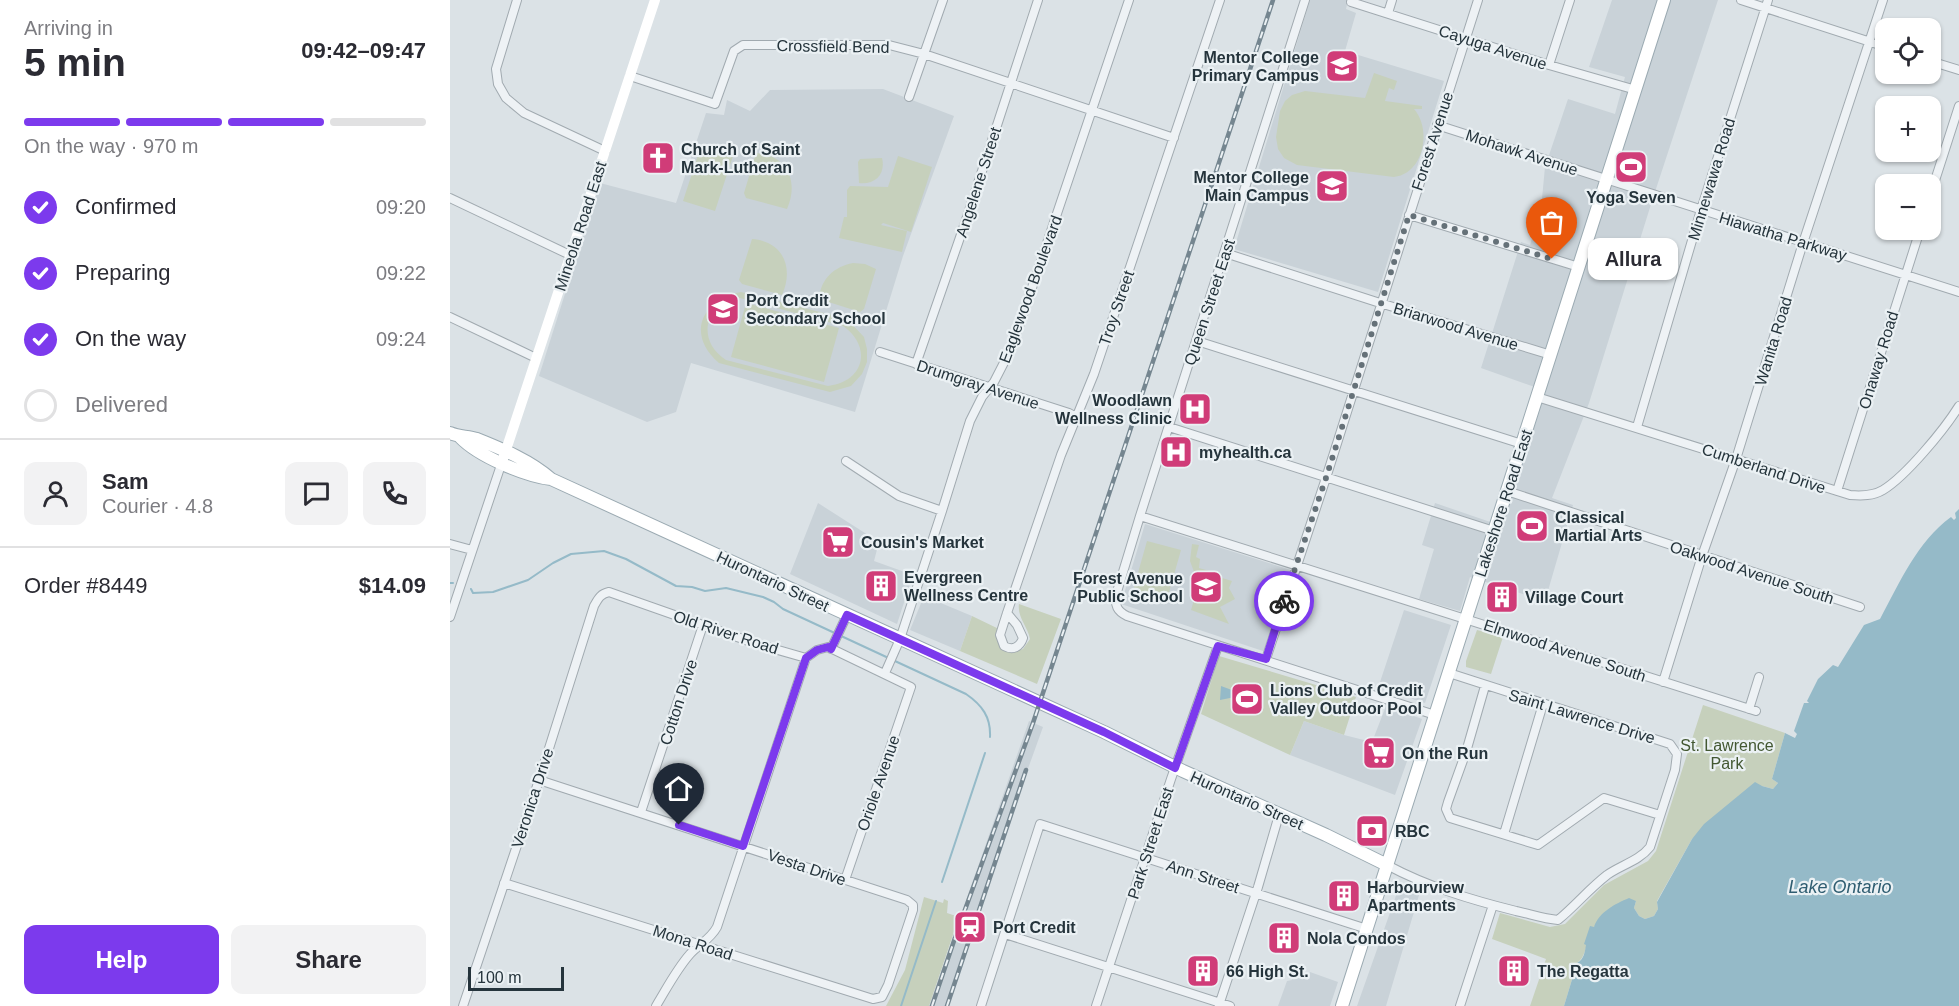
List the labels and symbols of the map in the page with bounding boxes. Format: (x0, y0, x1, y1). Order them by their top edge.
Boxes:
street label: Cayuga Avenue (1437, 22, 1549, 73)
street label: Crossfield Bend (776, 37, 890, 56)
school or university icon: Mentor College Primary Campus (1324, 48, 1360, 84)
place label: Mentor College Primary Campus (1192, 49, 1319, 84)
street label: Forest Avenue (1408, 90, 1456, 193)
street label: Minnewawa Road (1685, 116, 1738, 242)
street label: Angelene Street (953, 124, 1004, 239)
street label: Mohawk Avenue (1464, 126, 1580, 179)
church icon: Church of Saint Mark-Lutheran (640, 140, 676, 176)
place label: Church of Saint Mark-Lutheran (681, 141, 801, 176)
sports icon: Yoga Seven (1613, 149, 1649, 185)
street label: Mineola Road East (552, 159, 610, 293)
school or university icon: Mentor College Main Campus (1314, 168, 1350, 204)
place label: Mentor College Main Campus (1193, 169, 1309, 204)
place label: Yoga Seven (1586, 189, 1676, 206)
pin (1526, 197, 1577, 259)
street label: Hiawatha Parkway (1717, 209, 1849, 264)
street label: Eaglewood Boulevard (996, 213, 1065, 365)
street label: Queen Street East (1181, 236, 1238, 367)
callout: Allura (1588, 238, 1678, 280)
street label: Troy Street (1096, 268, 1137, 348)
school or university icon: Port Credit Secondary School (705, 291, 741, 327)
place label: Port Credit Secondary School (746, 292, 886, 327)
street label: Wanita Road (1752, 295, 1795, 388)
street label: Briarwood Avenue (1391, 299, 1520, 354)
street label: Onaway Road (1856, 309, 1901, 411)
street label: Drumgray Avenue (914, 357, 1041, 412)
hospital icon: Woodlawn Wellness Clinic (1177, 391, 1213, 427)
place label: Woodlawn Wellness Clinic (1055, 392, 1172, 427)
street label: Lakeshore Road East (1472, 427, 1536, 579)
hospital icon: myhealth.ca (1158, 434, 1194, 470)
street label: Cumberland Drive (1700, 440, 1828, 497)
place label: myhealth.ca (1199, 444, 1292, 461)
sports icon: Classical Martial Arts (1514, 508, 1550, 544)
place label: Classical Martial Arts (1555, 509, 1643, 544)
supermarket icon: Cousin's Market (820, 524, 856, 560)
place label: Cousin's Market (861, 534, 985, 551)
street label: Oakwood Avenue South (1668, 538, 1836, 607)
street label: Hurontario Street (714, 548, 832, 615)
building icon: Evergreen Wellness Centre (863, 568, 899, 604)
place label: Evergreen Wellness Centre (904, 569, 1028, 604)
school or university icon: Forest Avenue Public School (1188, 569, 1224, 605)
place label: Forest Avenue Public School (1073, 570, 1183, 605)
courier (1254, 571, 1314, 631)
building icon: Village Court (1484, 579, 1520, 615)
place label: Village Court (1525, 589, 1624, 606)
street label: Old River Road (671, 607, 780, 657)
street label: Elmwood Avenue South (1482, 616, 1648, 685)
street label: Cotton Drive (657, 657, 700, 747)
sports icon: Lions Club of Credit Valley Outdoor Pool (1229, 681, 1265, 717)
place label: Lions Club of Credit Valley Outdoor Pool (1270, 682, 1424, 717)
street label: Saint Lawrence Drive (1507, 686, 1657, 747)
street label: Oriole Avenue (854, 733, 903, 833)
supermarket icon: On the Run (1361, 735, 1397, 771)
park label: St. Lawrence Park (1680, 737, 1774, 772)
place label: On the Run (1402, 745, 1488, 762)
street label: Veronica Drive (508, 746, 557, 850)
pin (653, 763, 704, 825)
street label: Hurontario Street (1188, 768, 1306, 833)
street label: Park Street East (1124, 785, 1177, 901)
bank icon: RBC (1354, 813, 1390, 849)
place label: RBC (1395, 823, 1430, 840)
street label: Vesta Drive (765, 846, 848, 889)
street label: Ann Street (1164, 857, 1242, 896)
water label: Lake Ontario (1788, 877, 1892, 897)
building icon: Harbourview Apartments (1326, 878, 1362, 914)
place label: Harbourview Apartments (1367, 879, 1464, 914)
station icon: Port Credit (952, 909, 988, 945)
place label: Port Credit (993, 919, 1076, 936)
building icon: Nola Condos (1266, 920, 1302, 956)
street label: Mona Road (651, 922, 735, 963)
place label: Nola Condos (1307, 930, 1406, 947)
building icon: 66 High St. (1185, 953, 1221, 989)
building icon: The Regatta (1496, 953, 1532, 989)
place label: 66 High St. (1226, 963, 1309, 980)
place label: The Regatta (1537, 963, 1629, 980)
scale bar (468, 964, 564, 992)

